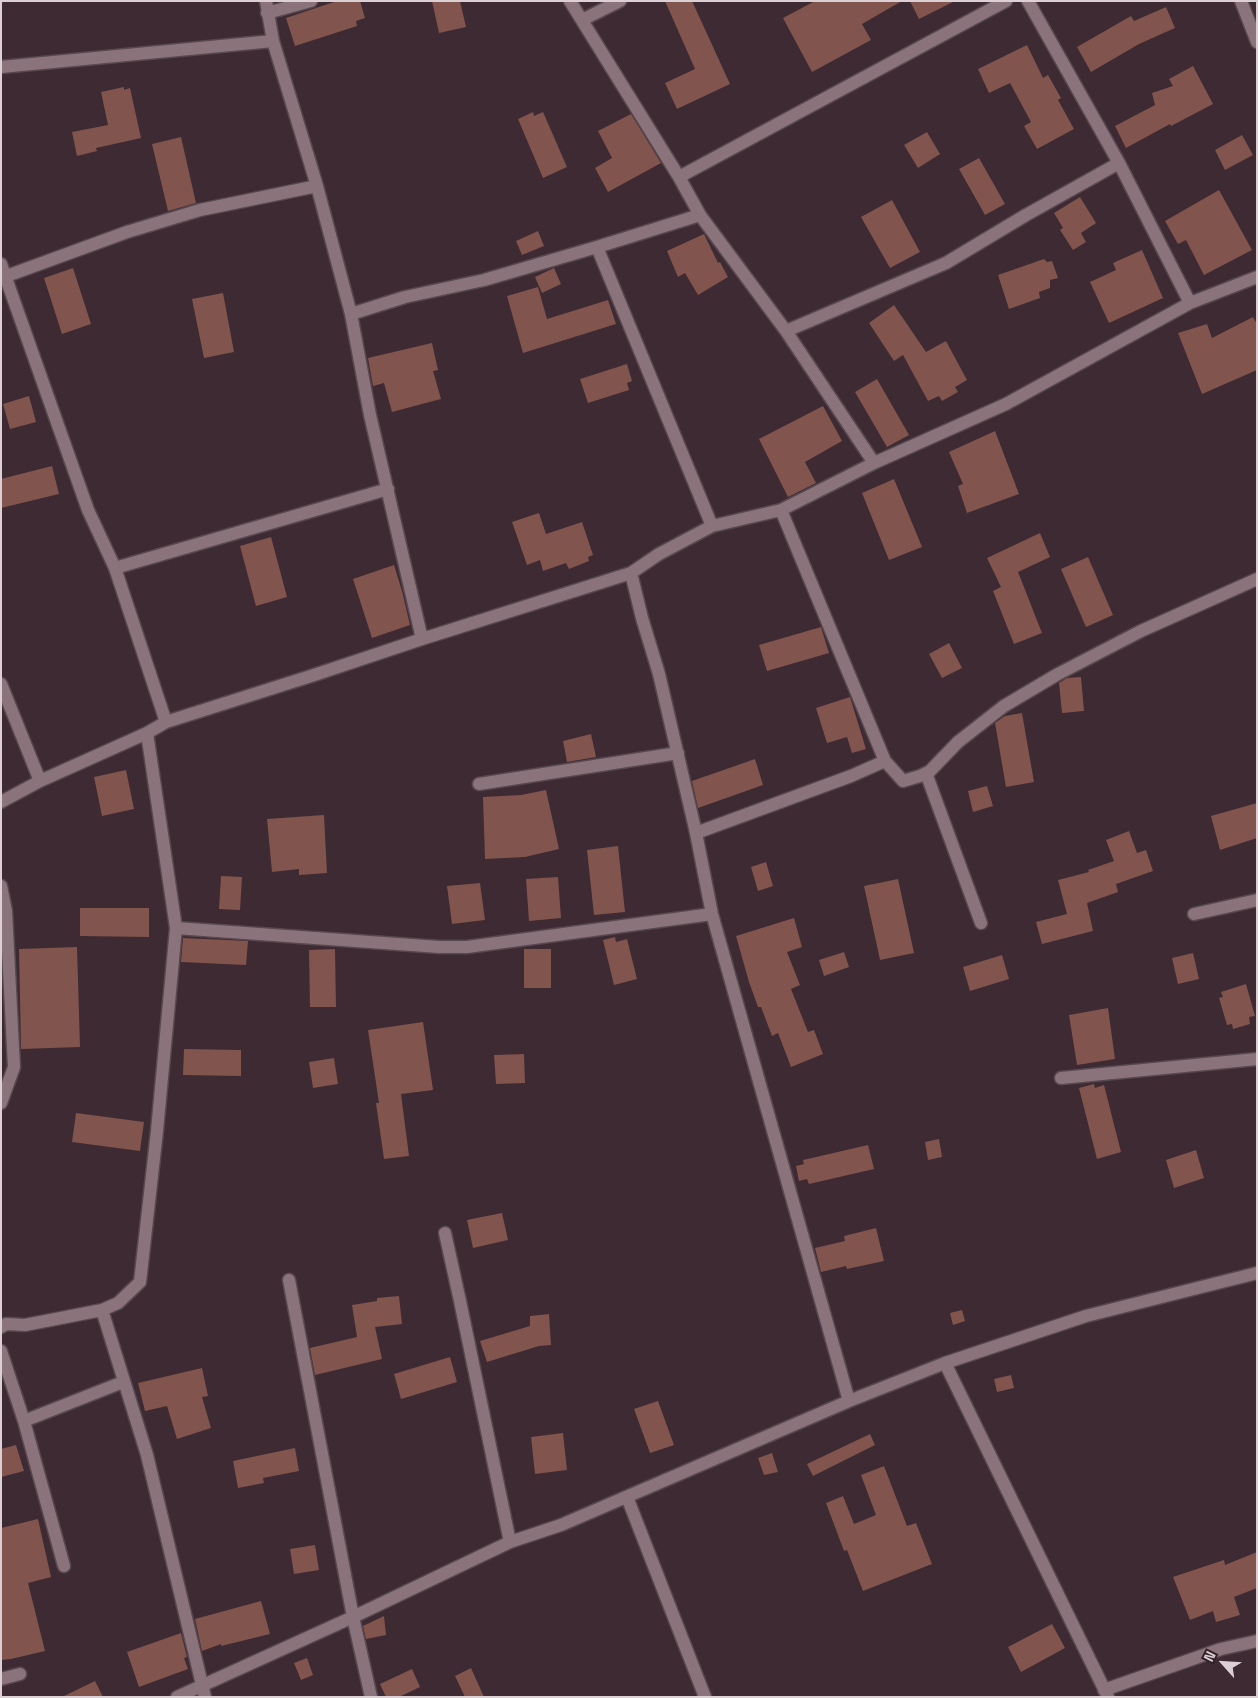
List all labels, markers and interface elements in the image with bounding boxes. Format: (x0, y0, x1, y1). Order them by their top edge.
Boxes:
north arrow (1198, 1638, 1248, 1688)
text: N (1199, 1648, 1220, 1665)

